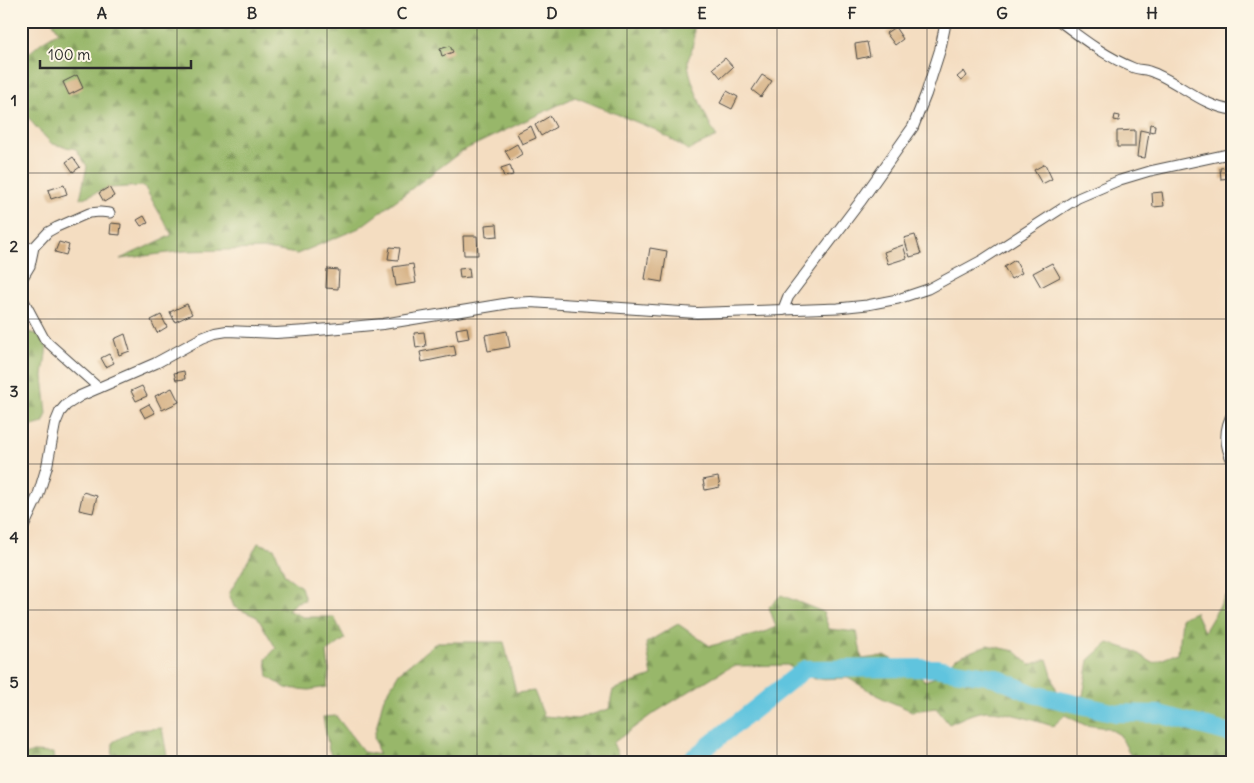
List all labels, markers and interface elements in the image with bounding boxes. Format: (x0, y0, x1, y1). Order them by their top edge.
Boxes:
text: A (97, 3, 107, 23)
text: B (247, 3, 258, 23)
text: C (397, 3, 408, 23)
text: D (546, 3, 558, 23)
text: E (697, 3, 707, 23)
text: F (847, 3, 857, 23)
text: G (996, 3, 1008, 23)
text: H (1146, 3, 1158, 23)
scale bar (40, 38, 191, 70)
text: 100 m (48, 45, 90, 64)
text: 1 (11, 90, 17, 110)
text: 2 (10, 236, 19, 256)
text: 3 (9, 381, 19, 401)
text: 4 (9, 527, 19, 547)
text: 5 (9, 672, 19, 692)

